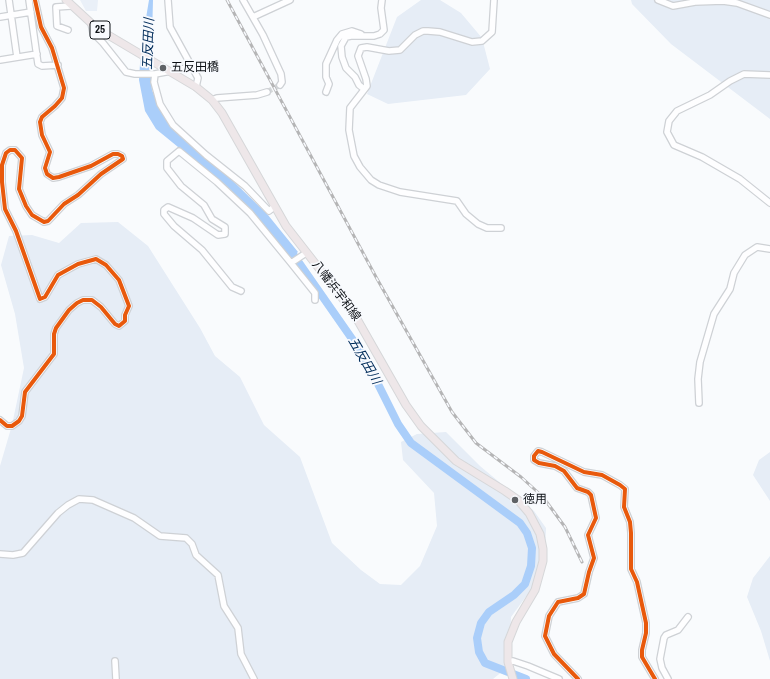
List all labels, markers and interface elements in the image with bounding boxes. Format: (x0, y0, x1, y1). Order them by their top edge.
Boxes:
water label: 五反田川 (140, 18, 158, 70)
road number: 25 (90, 21, 110, 39)
place label: 五反田橋 (171, 61, 219, 75)
marker: 五反田橋 (158, 63, 168, 73)
street label: 八幡浜宇和線 (309, 258, 363, 324)
water label: 五反田川 (344, 335, 384, 387)
place label: 徳用 (523, 493, 547, 507)
marker: 徳用 (510, 495, 520, 505)

